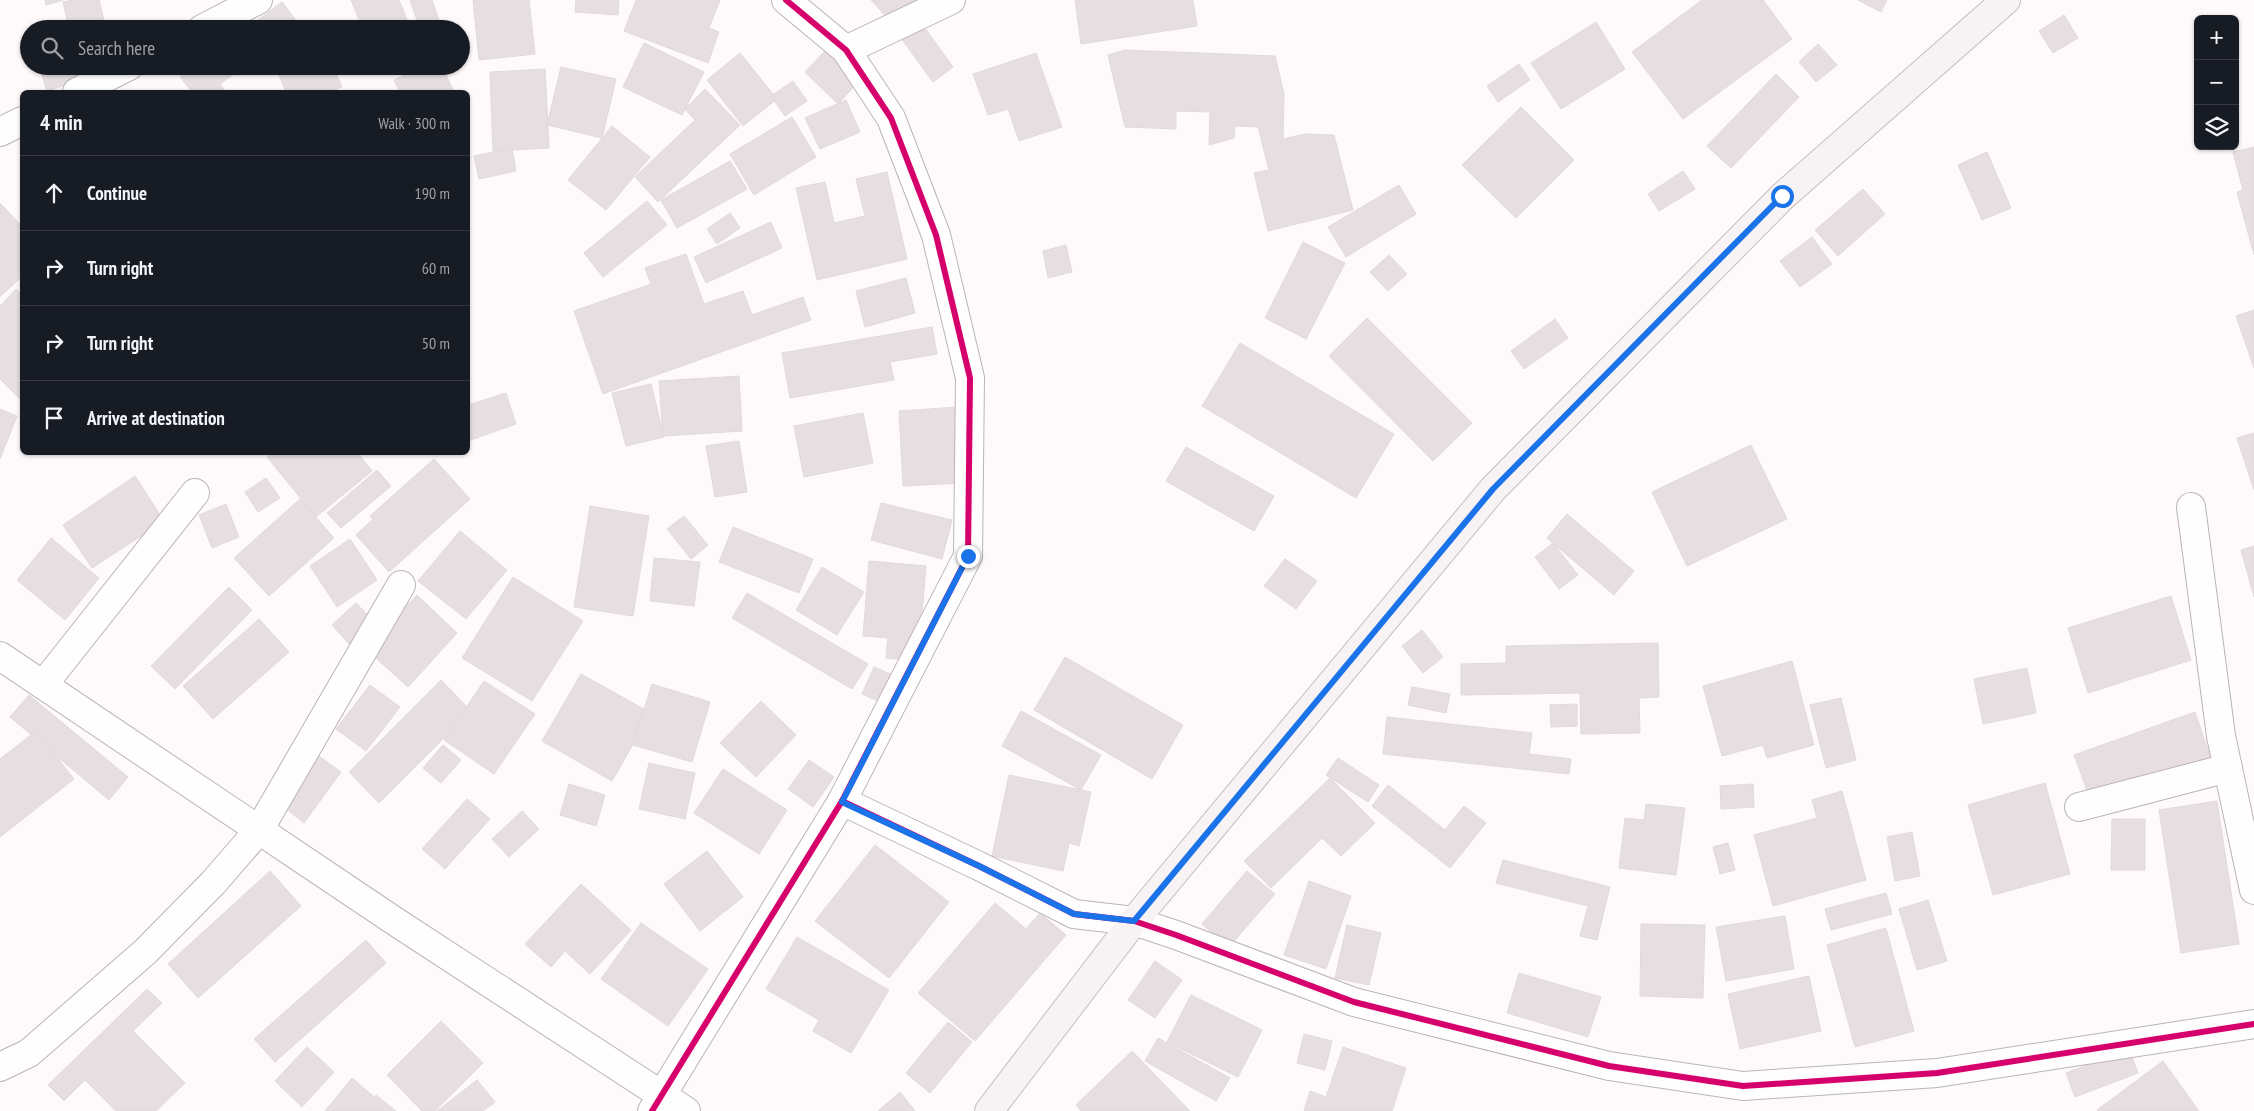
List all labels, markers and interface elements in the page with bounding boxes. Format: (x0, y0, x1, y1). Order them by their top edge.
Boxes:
map controls (2194, 15, 2239, 150)
button: + (2194, 15, 2239, 60)
search box (20, 20, 470, 75)
icon: search (38, 34, 66, 62)
text: Search here (78, 36, 155, 60)
button: − (2194, 60, 2239, 105)
button: layers (2194, 105, 2239, 150)
text: 4 min (40, 109, 82, 136)
text: Walk · 300 m (378, 113, 450, 133)
icon: ahead (40, 179, 68, 207)
text: Continue (87, 181, 147, 205)
text: 190 m (415, 183, 450, 203)
route start (1771, 185, 1794, 208)
icon: right (40, 254, 68, 282)
text: Turn right (87, 256, 153, 280)
text: 60 m (422, 258, 450, 278)
icon: right (40, 329, 68, 357)
text: Turn right (87, 331, 153, 355)
text: 50 m (422, 333, 450, 353)
icon: arrive (40, 404, 68, 432)
text: Arrive at destination (87, 406, 225, 430)
route end (957, 545, 980, 568)

